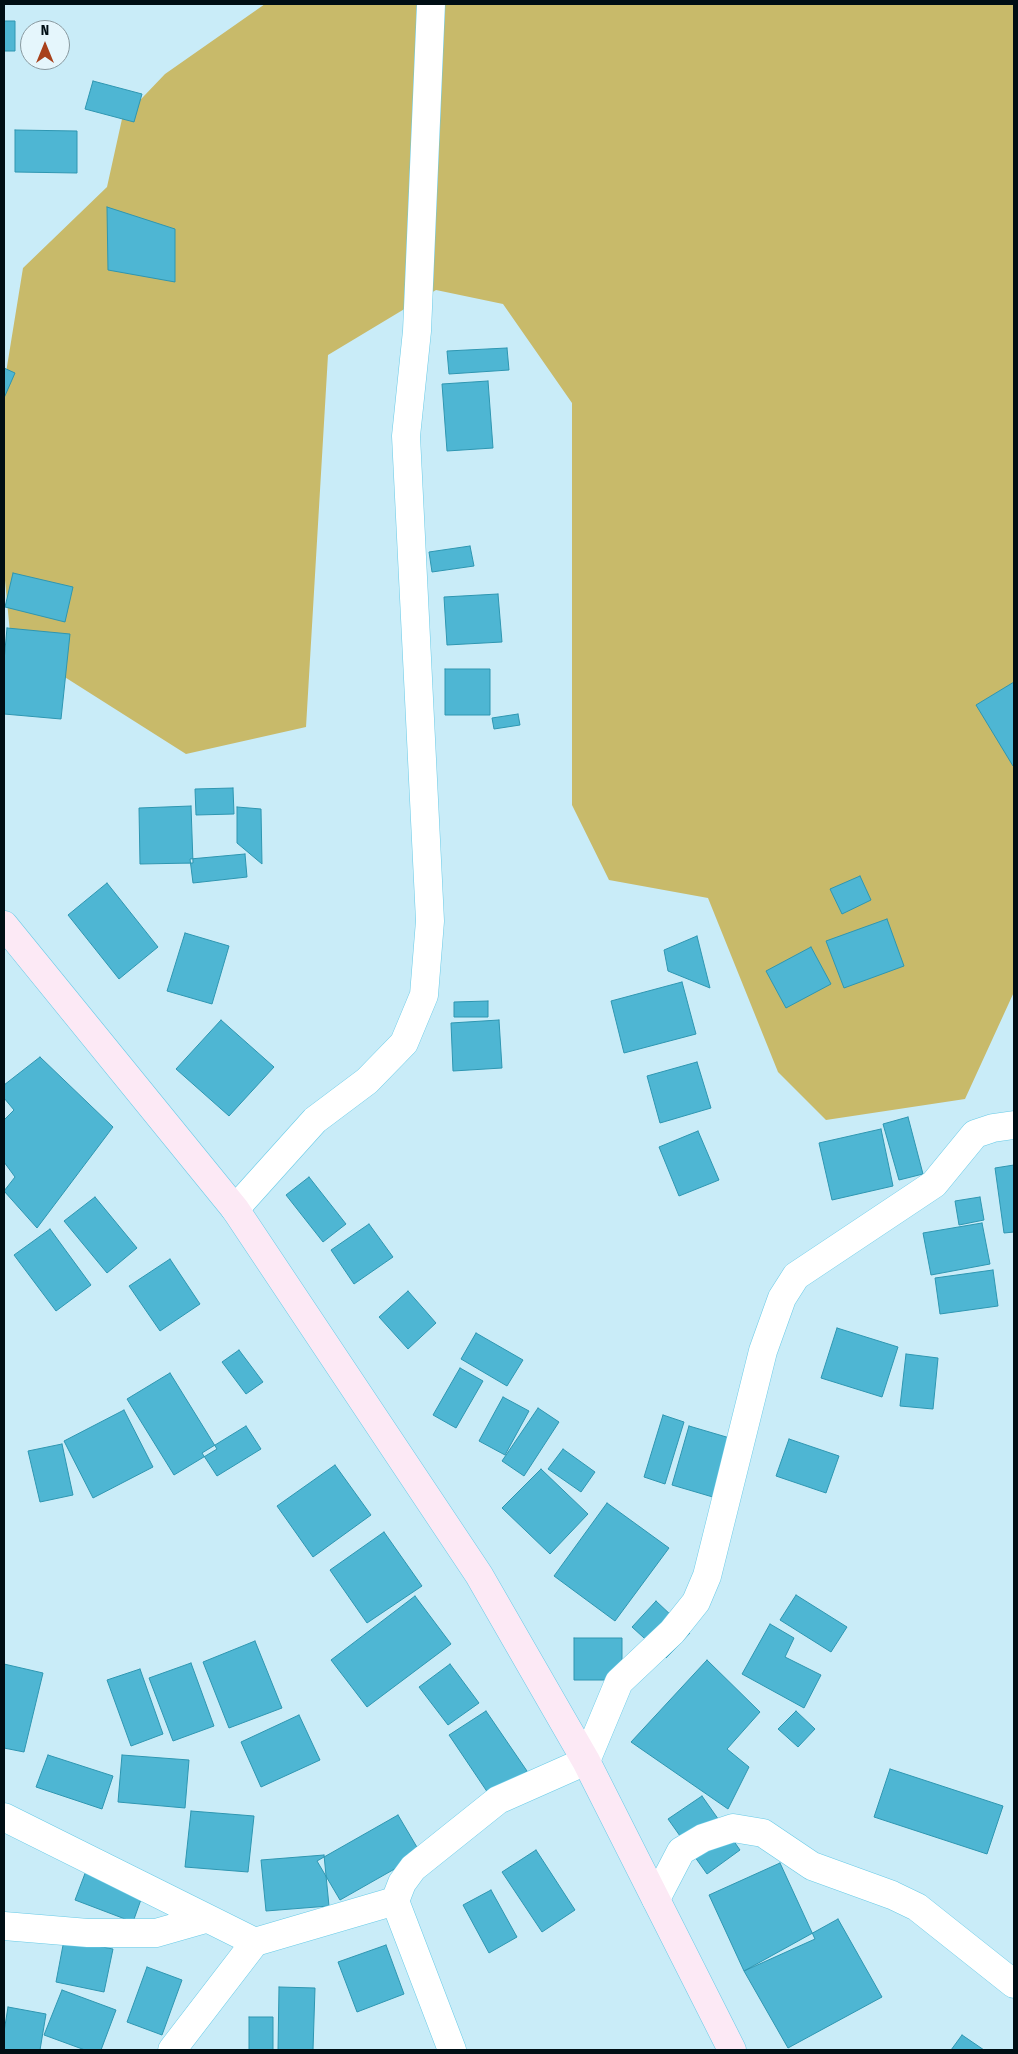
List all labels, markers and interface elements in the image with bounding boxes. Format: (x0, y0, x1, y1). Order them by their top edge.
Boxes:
north arrow (20, 20, 70, 70)
text: N (41, 22, 49, 39)

